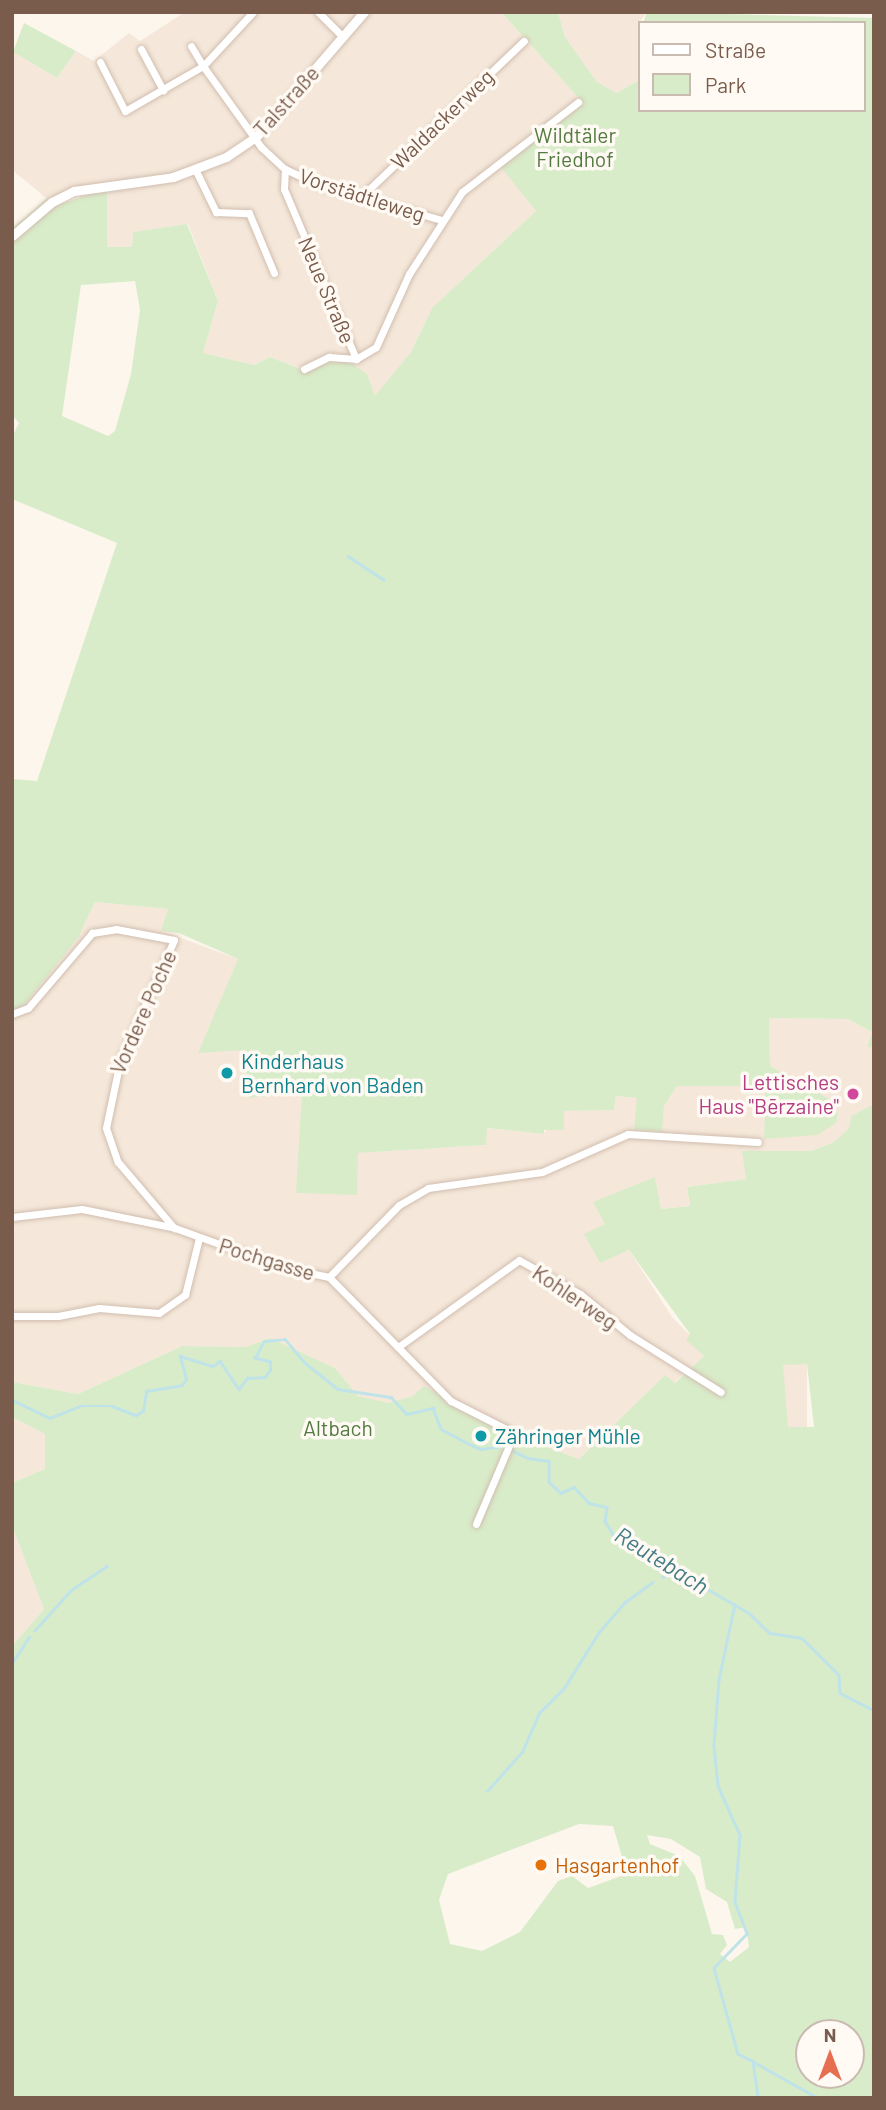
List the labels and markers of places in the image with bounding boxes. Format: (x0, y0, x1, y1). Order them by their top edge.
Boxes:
place label: Kinderhaus Bernhard von Baden (241, 1048, 424, 1098)
marker: Kinderhaus Bernhard von Baden (219, 1065, 235, 1081)
place label: Lettisches Haus "Bērzaine" (698, 1069, 839, 1119)
marker: Lettisches Haus "Bērzaine" (845, 1086, 861, 1102)
place label: Zähringer Mühle (495, 1423, 641, 1449)
marker: Zähringer Mühle (473, 1428, 489, 1444)
place label: Hasgartenhof (555, 1852, 679, 1878)
marker: Hasgartenhof (533, 1857, 549, 1873)

